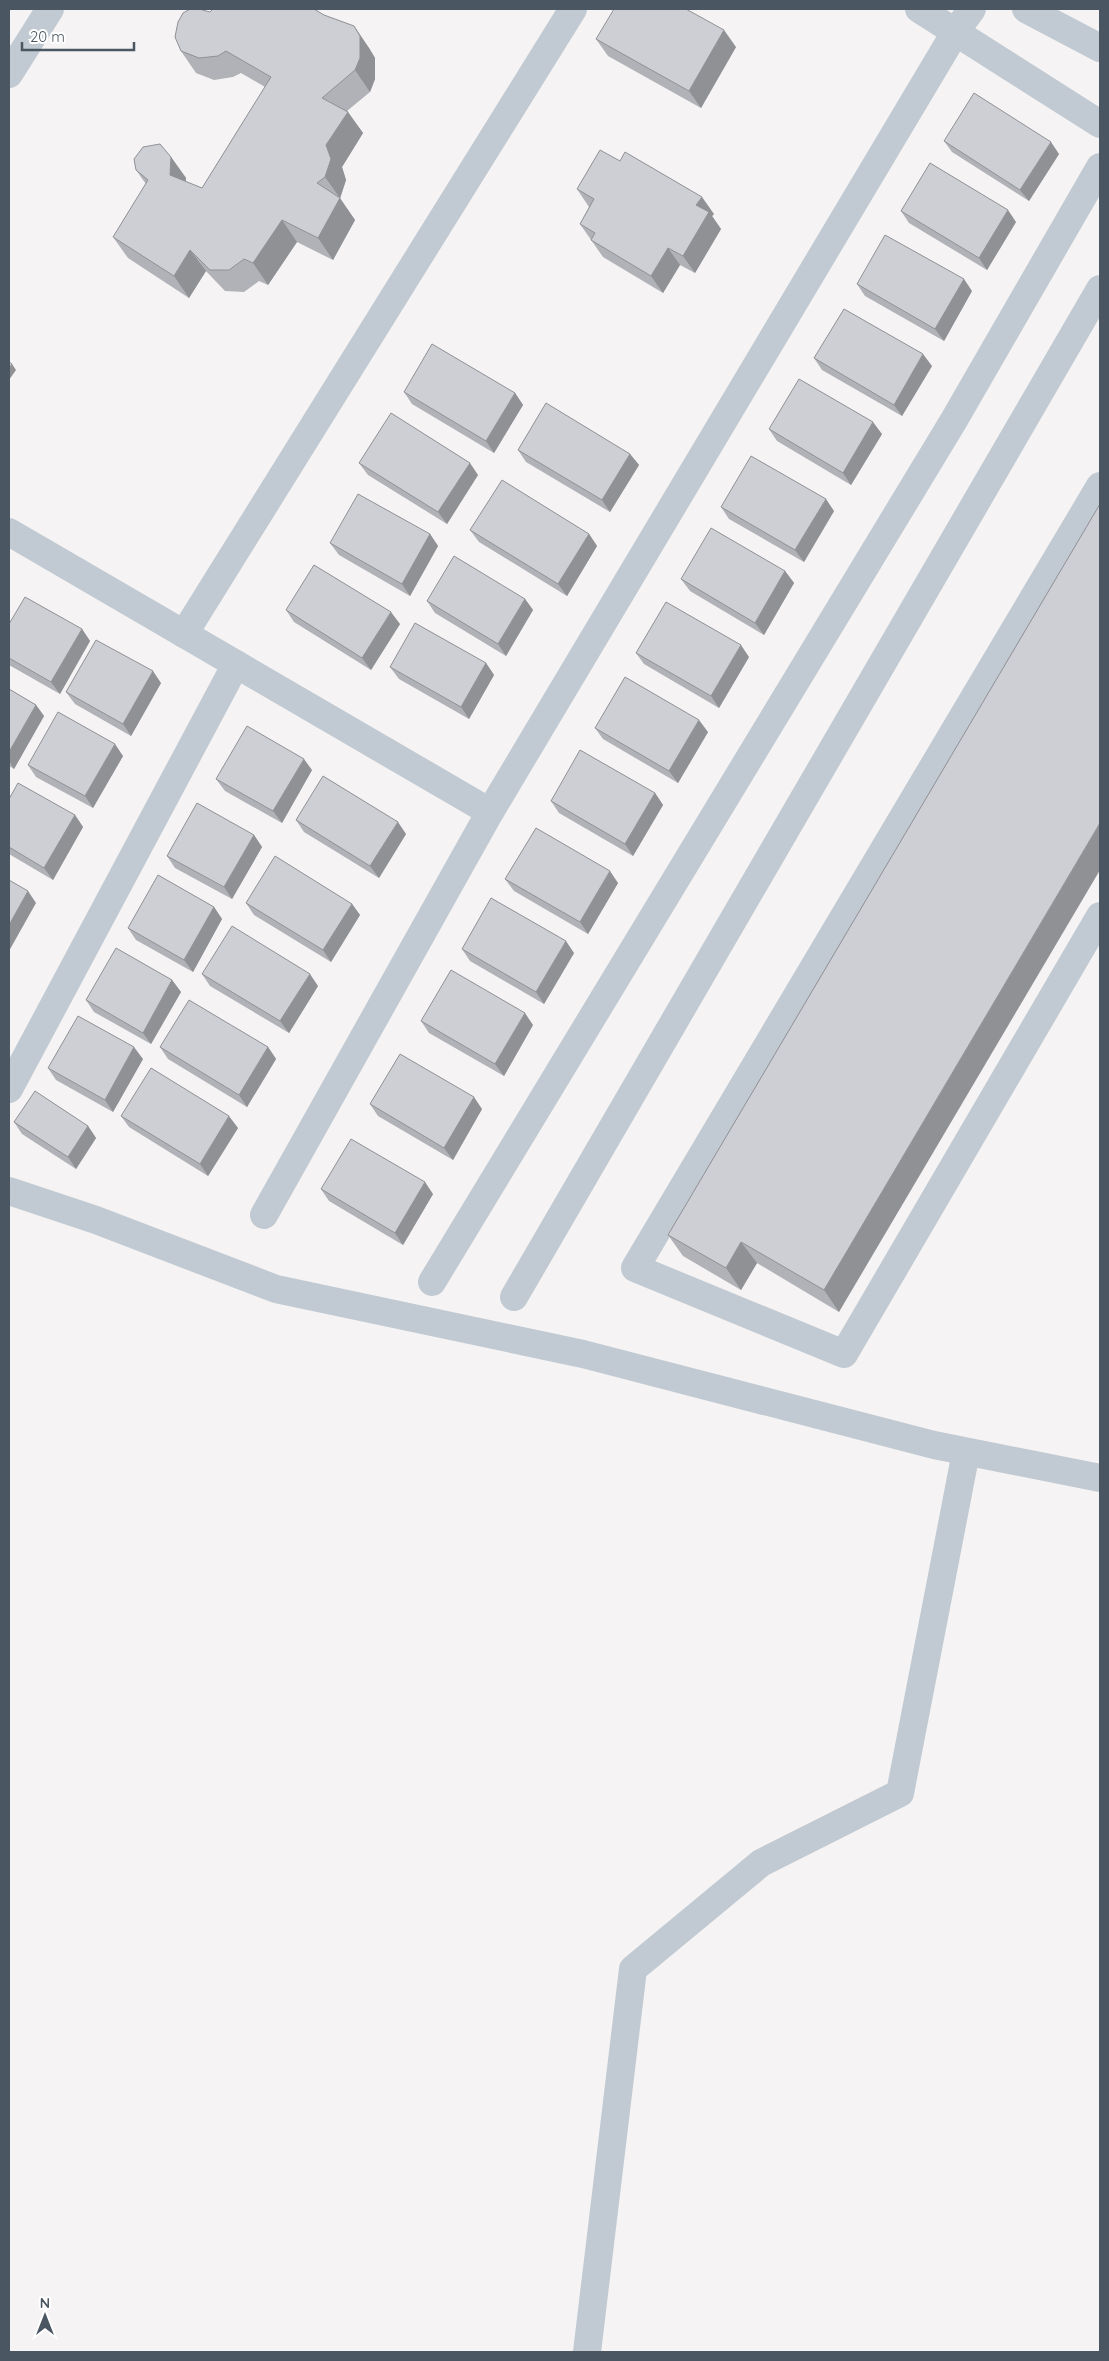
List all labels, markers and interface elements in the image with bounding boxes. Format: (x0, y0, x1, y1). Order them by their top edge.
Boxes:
scale bar (22, 20, 135, 52)
text: 20 m (30, 27, 65, 46)
north arrow (20, 2291, 70, 2341)
text: N (40, 2294, 50, 2312)

